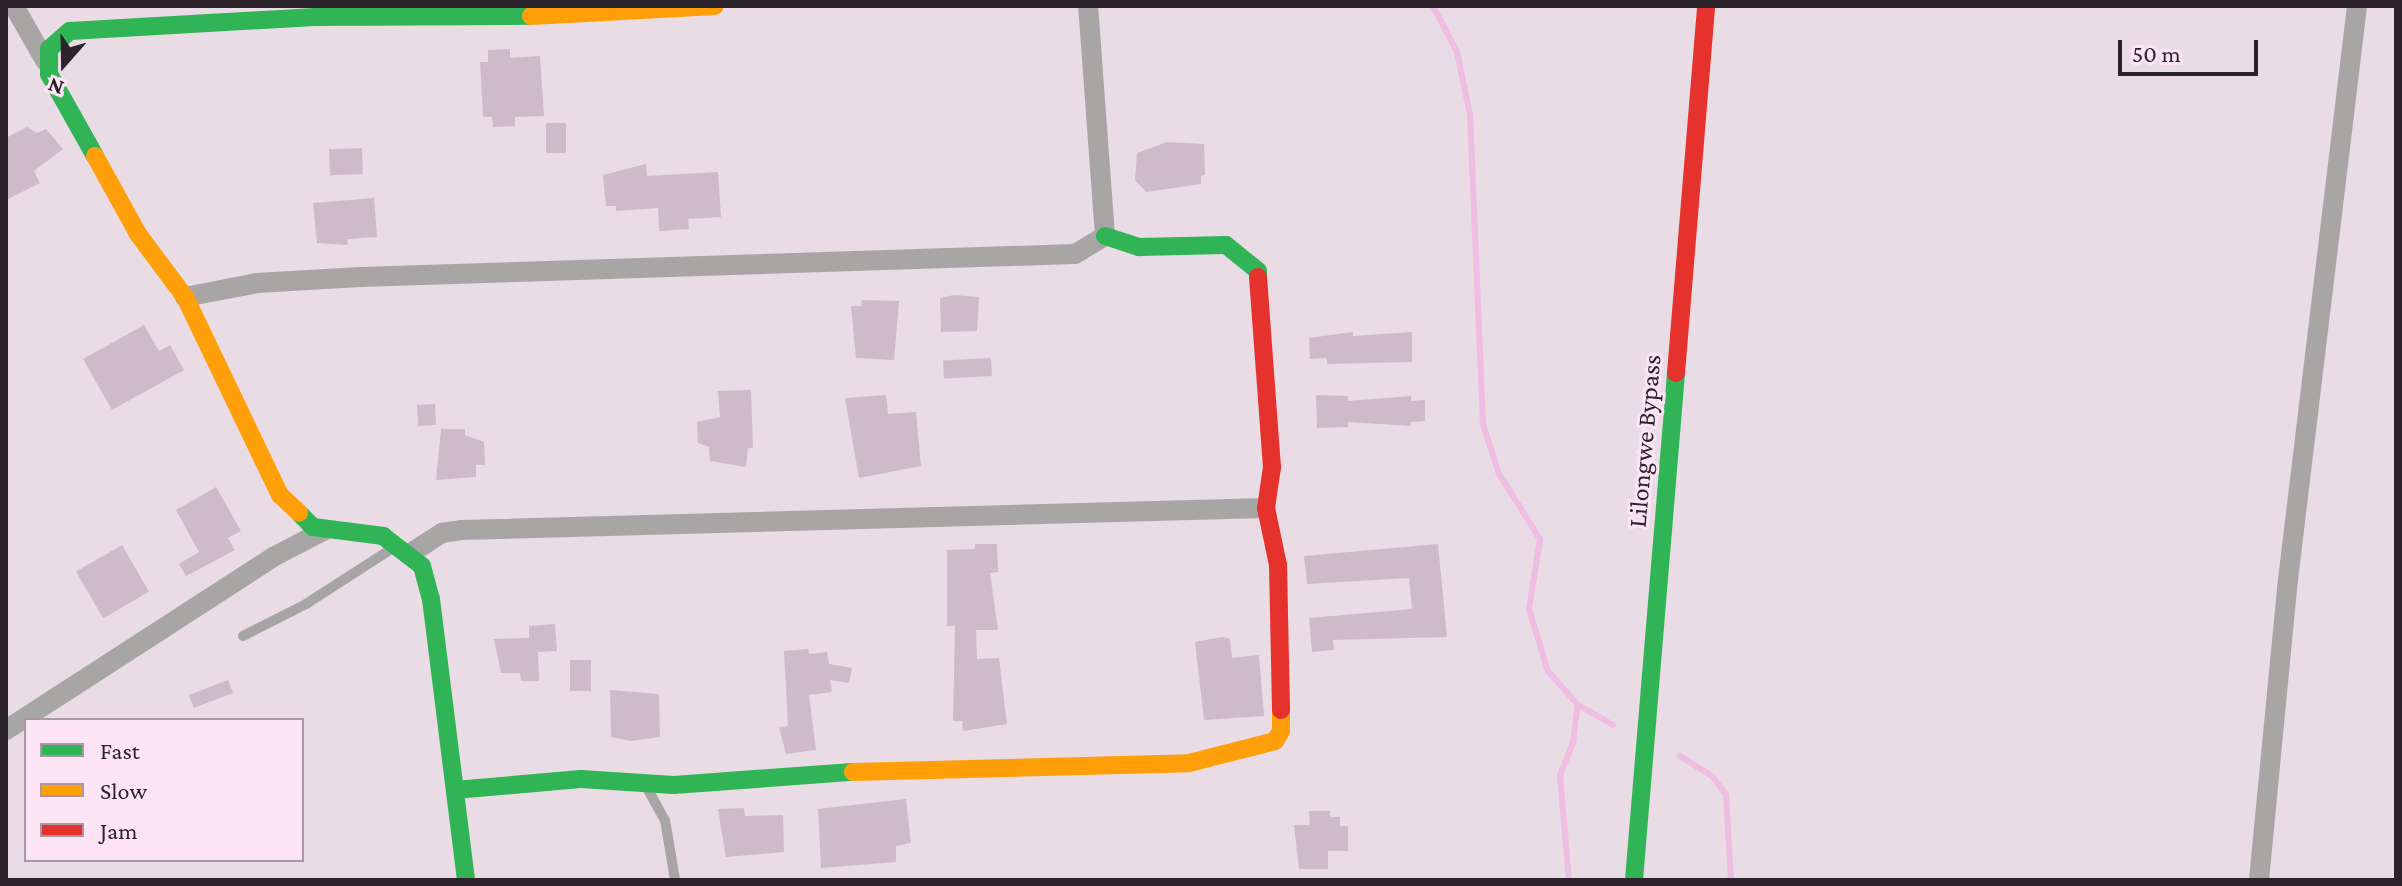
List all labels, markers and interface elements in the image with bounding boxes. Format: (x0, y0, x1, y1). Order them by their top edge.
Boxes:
north arrow (24, 24, 104, 104)
scale bar (2122, 24, 2262, 74)
text: 50 m (2132, 40, 2181, 67)
text: N (44, 73, 67, 101)
street label: Lilongwe Bypass (1622, 353, 1668, 529)
legend (24, 718, 304, 862)
text: Fast (100, 737, 140, 764)
text: Slow (100, 777, 147, 804)
text: Jam (100, 817, 138, 844)

